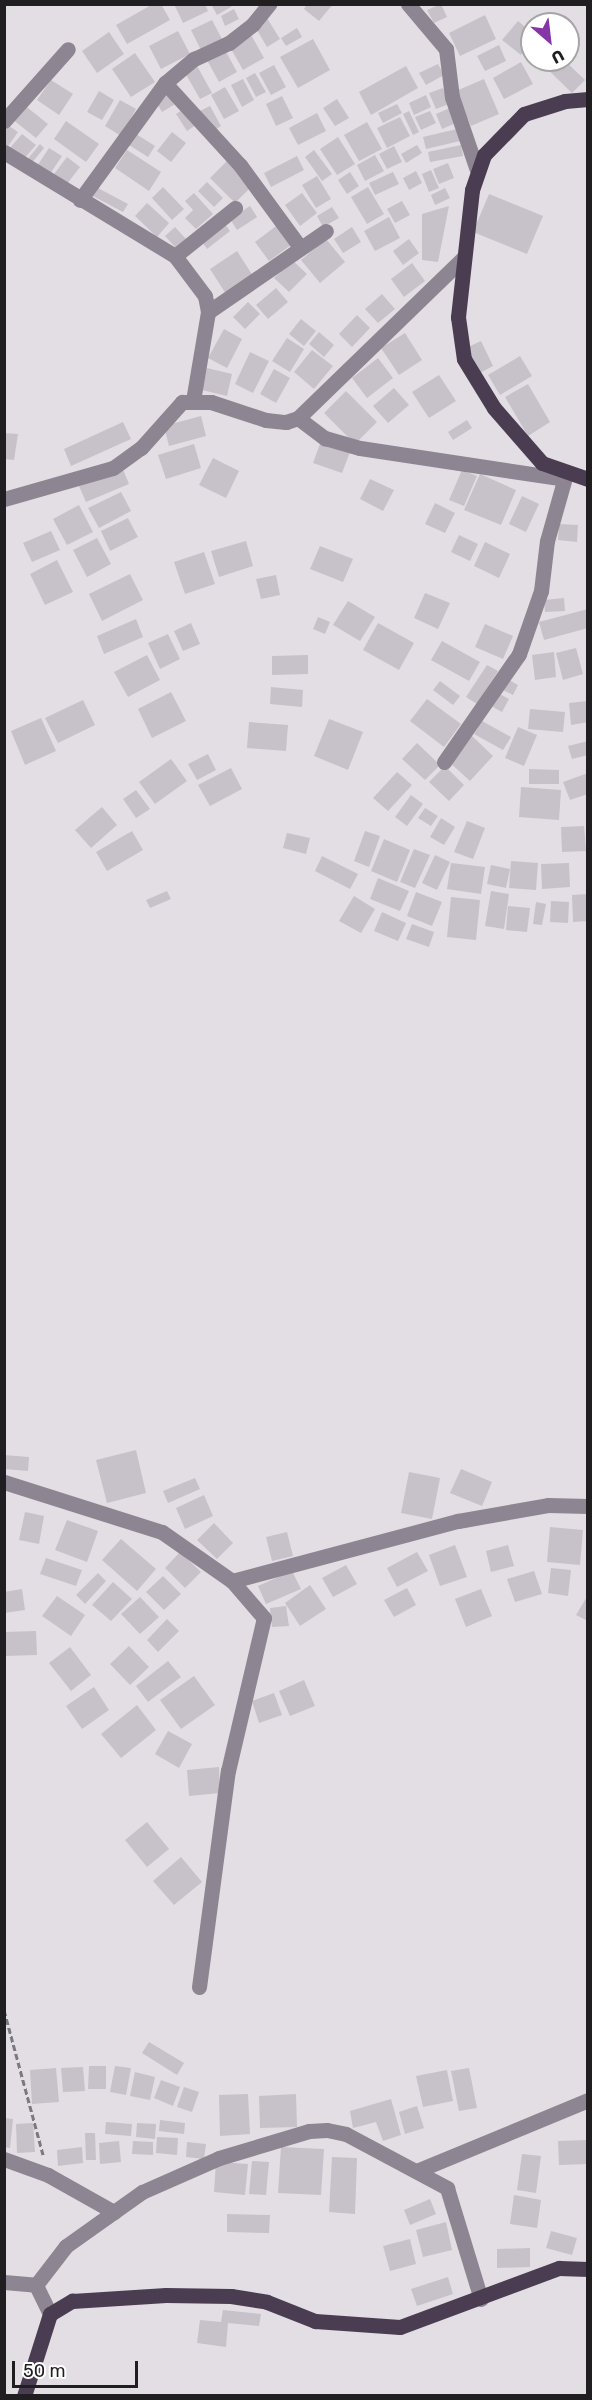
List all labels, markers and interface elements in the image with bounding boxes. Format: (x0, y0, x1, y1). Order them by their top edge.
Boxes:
north arrow (520, 12, 580, 72)
text: U (548, 45, 567, 68)
scale bar (15, 2349, 141, 2387)
text: 50 m (23, 2360, 66, 2382)

